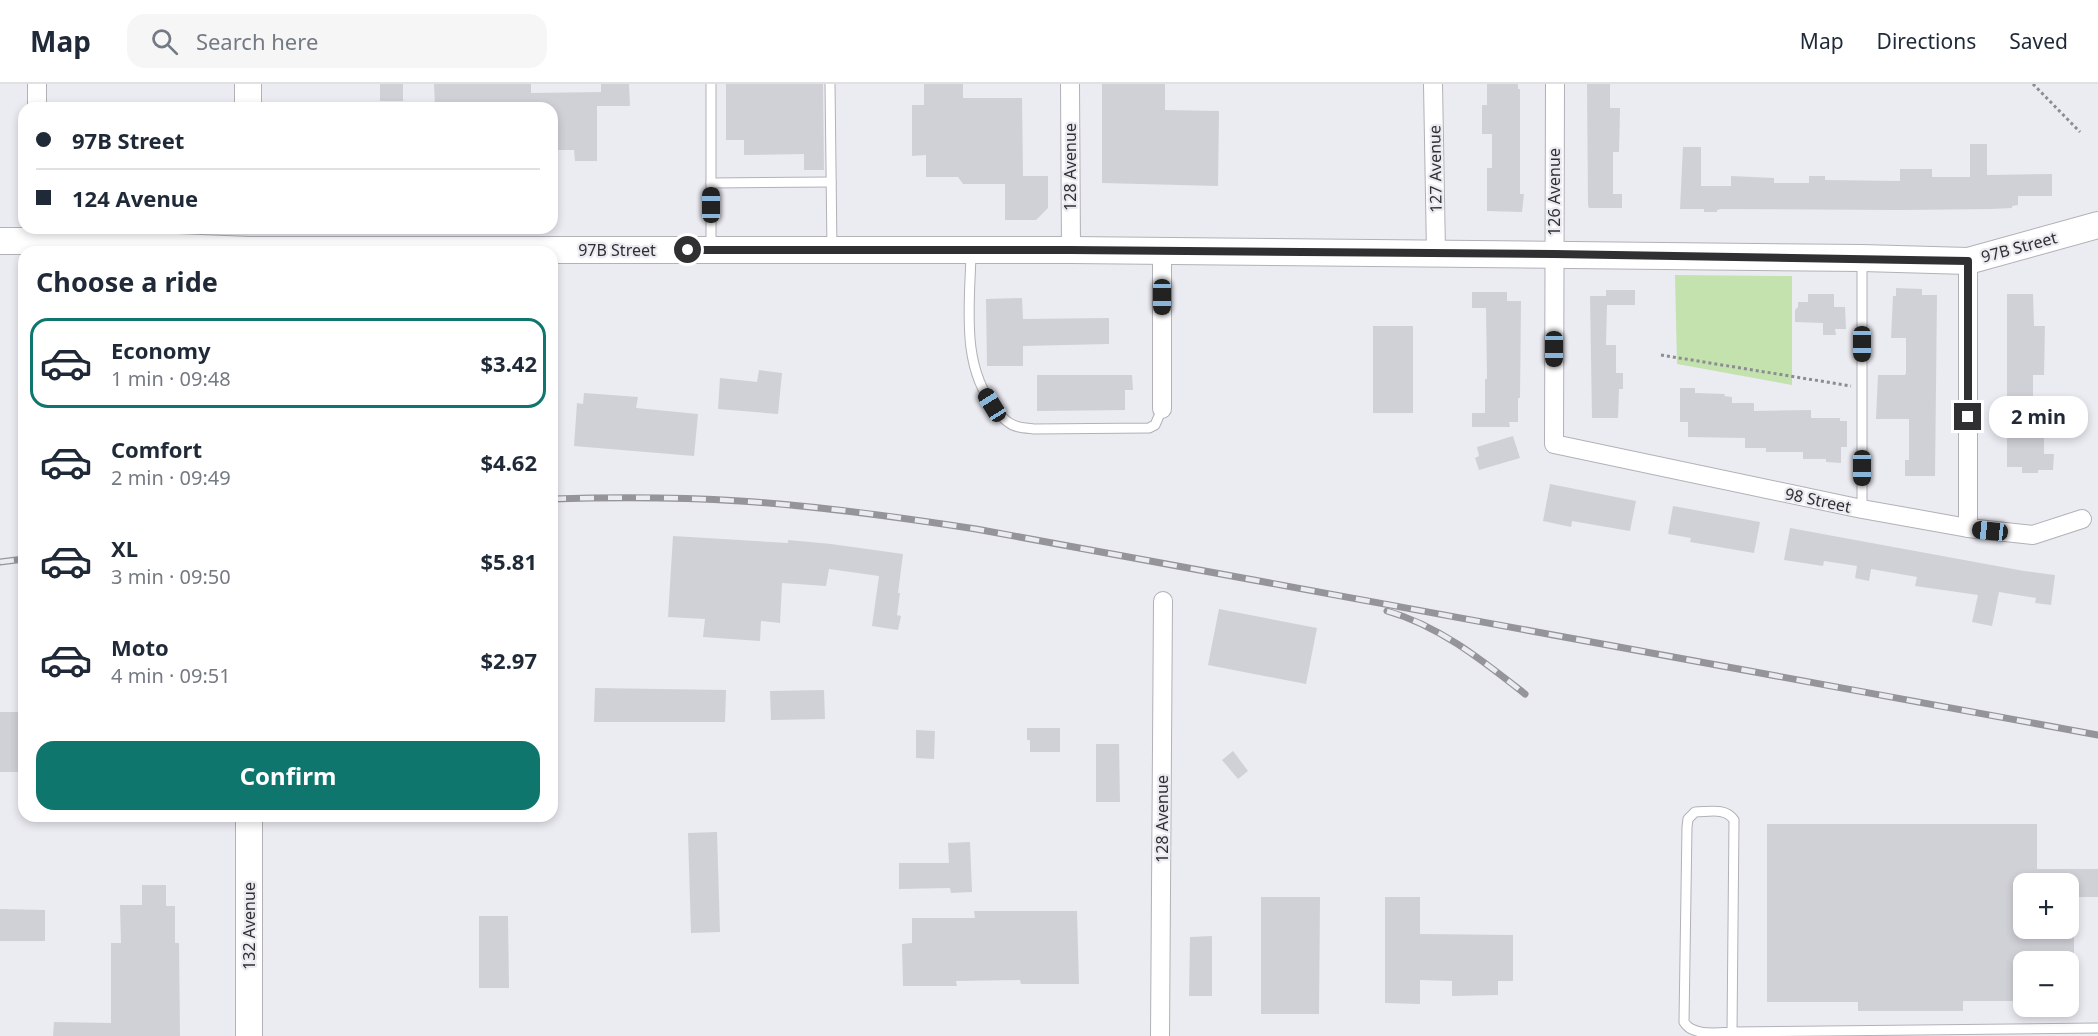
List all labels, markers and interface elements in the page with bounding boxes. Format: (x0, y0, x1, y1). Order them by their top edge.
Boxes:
search box (127, 14, 547, 68)
text: Map (30, 22, 91, 60)
icon: search (148, 25, 181, 58)
text: Search here (196, 26, 318, 56)
text: Map (1800, 27, 1844, 55)
text: Directions (1877, 27, 1976, 55)
text: Saved (2009, 27, 2068, 55)
street label: 128 Avenue (1059, 123, 1081, 211)
text: 97B Street (72, 125, 184, 155)
street label: 127 Avenue (1423, 125, 1447, 213)
street label: 126 Avenue (1543, 148, 1565, 236)
text: 124 Avenue (72, 183, 198, 213)
car (702, 187, 720, 223)
street label: 97B Street (1979, 226, 2060, 268)
route start (674, 236, 701, 263)
street label: 97B Street (578, 239, 656, 261)
text: Choose a ride (36, 263, 218, 300)
car (1153, 279, 1171, 315)
car (1853, 326, 1871, 362)
car (1545, 331, 1563, 367)
text: Economy (111, 335, 210, 365)
icon: car (39, 336, 93, 390)
text: $3.42 (480, 348, 537, 378)
text: 1 min · 09:48 (111, 365, 231, 392)
car (975, 385, 1009, 425)
callout: 2 min (1989, 396, 2088, 438)
route end (1954, 403, 1981, 430)
text: 2 min (2011, 403, 2066, 430)
text: Comfort (111, 434, 202, 464)
icon: car (39, 435, 93, 489)
text: $4.62 (480, 447, 537, 477)
car (1853, 450, 1871, 486)
text: 2 min · 09:49 (111, 464, 231, 491)
street label: 98 Street (1783, 482, 1853, 518)
car (1971, 520, 2009, 542)
text: XL (111, 533, 138, 563)
icon: car (39, 534, 93, 588)
text: $5.81 (480, 546, 537, 576)
text: 3 min · 09:50 (111, 563, 231, 590)
text: Moto (111, 632, 169, 662)
icon: car (39, 633, 93, 687)
text: $2.97 (480, 645, 537, 675)
text: 4 min · 09:51 (111, 662, 231, 689)
button: Confirm (36, 741, 540, 810)
street label: 128 Avenue (1151, 775, 1173, 863)
map controls (2013, 873, 2079, 1017)
button: + (2013, 873, 2079, 939)
street label: 132 Avenue (238, 882, 260, 970)
button: − (2013, 951, 2079, 1017)

